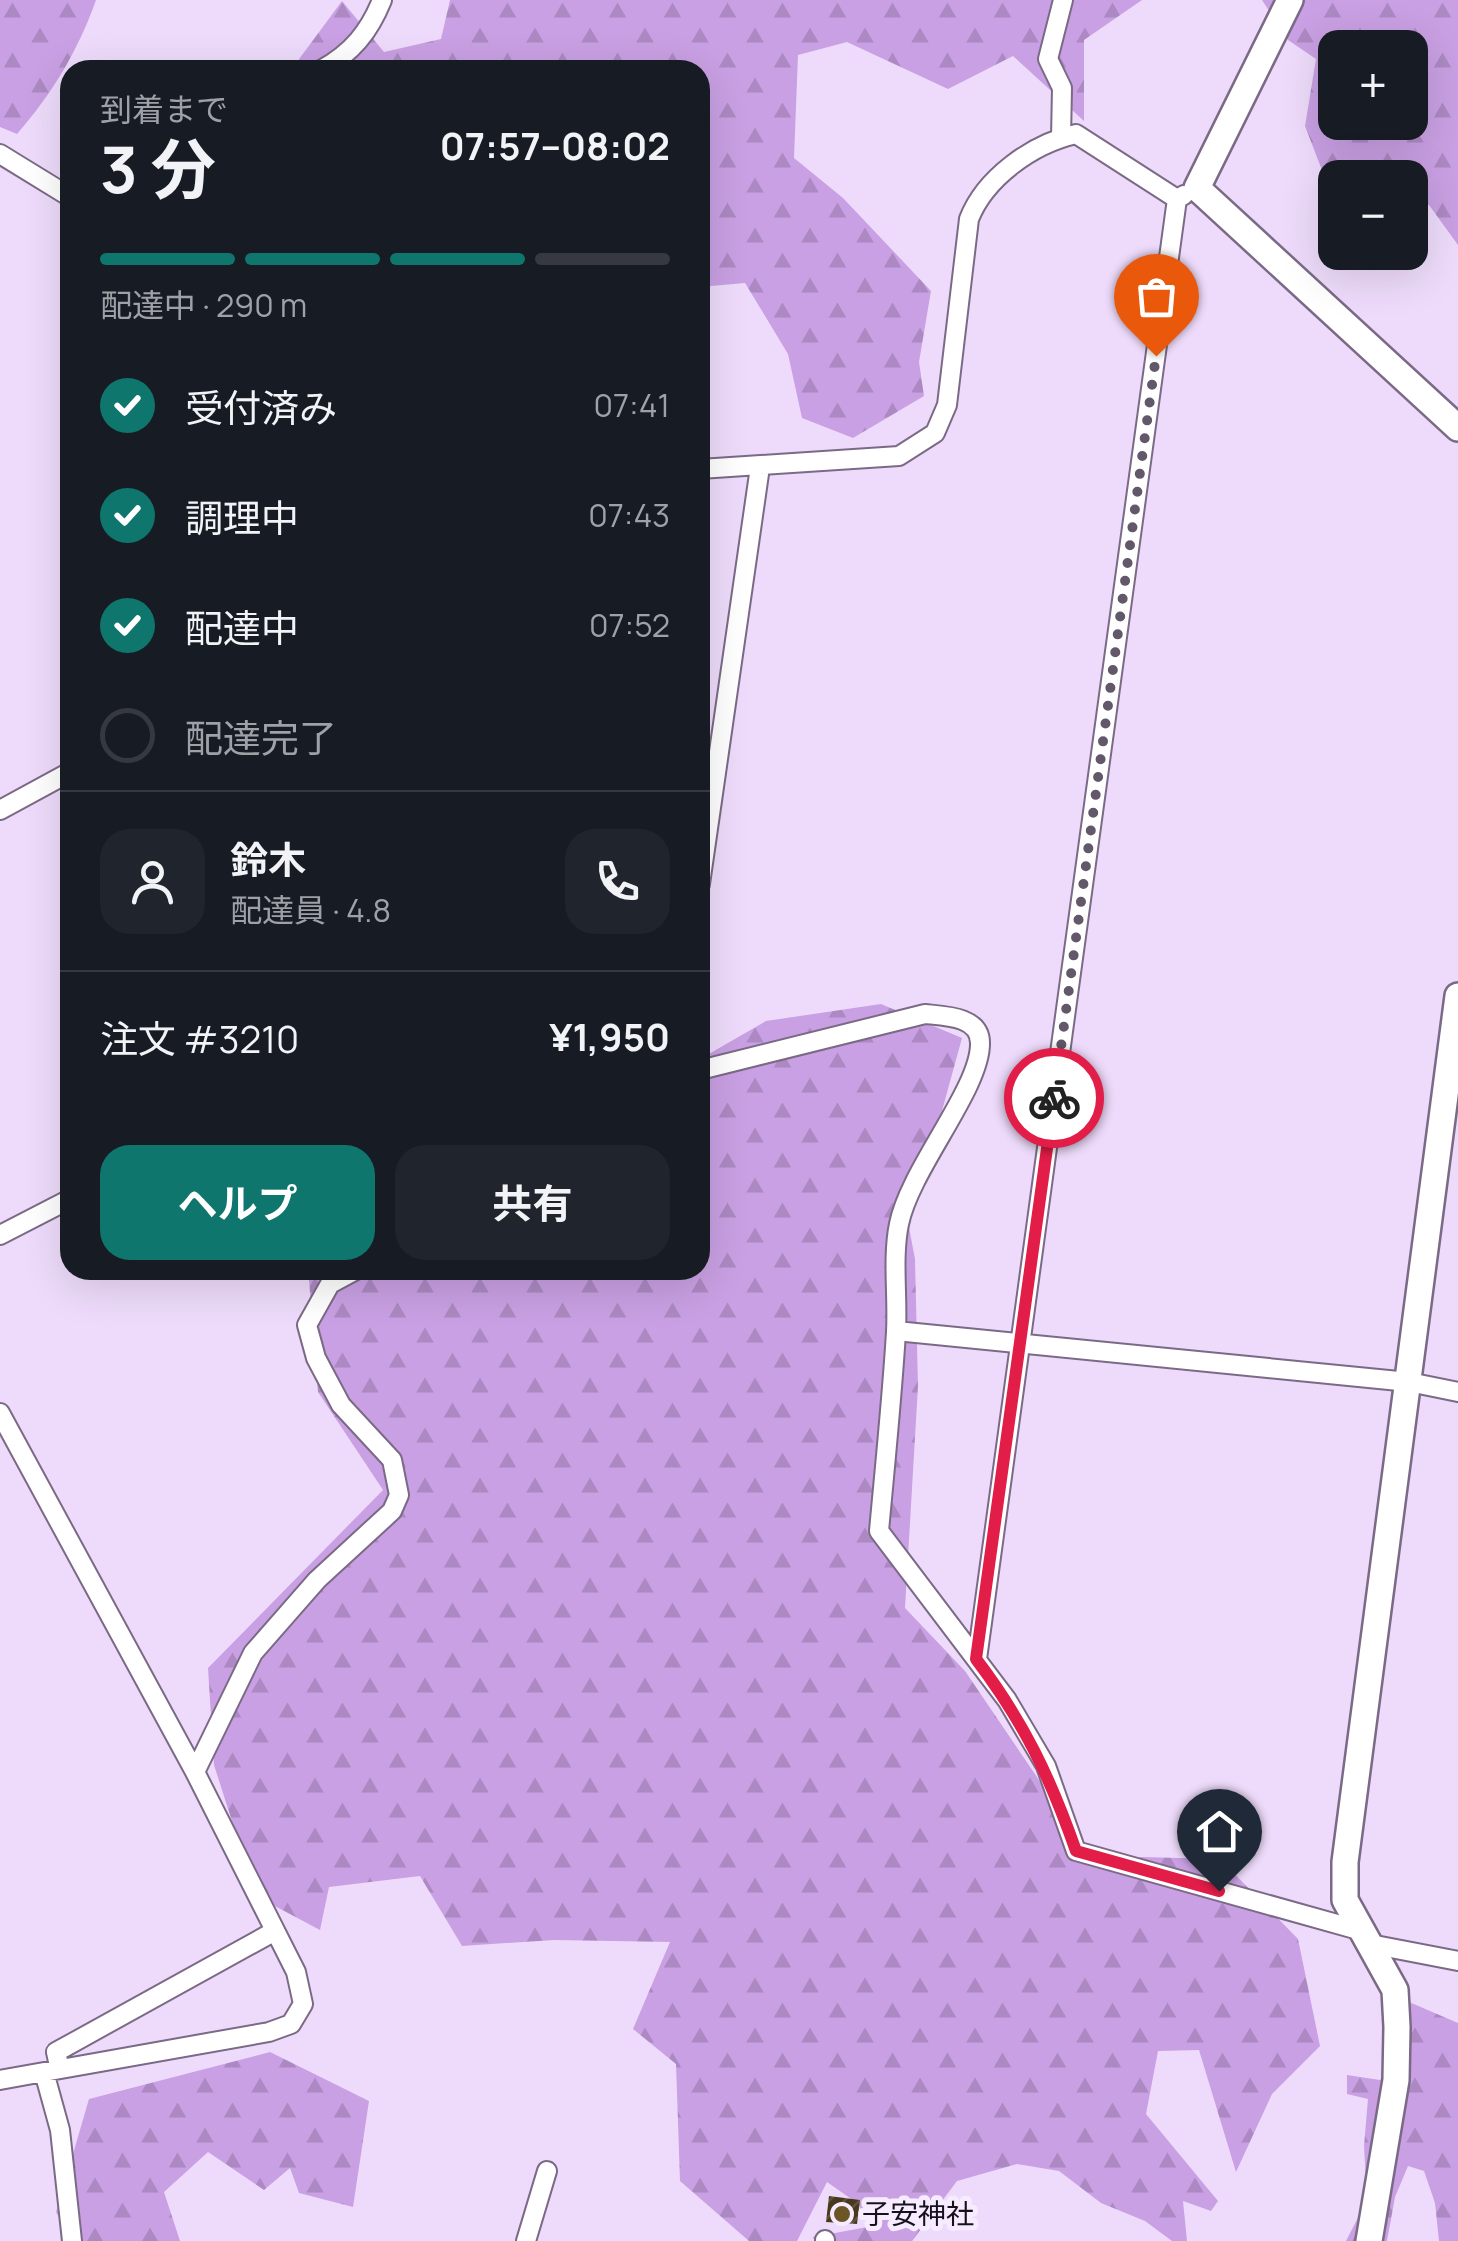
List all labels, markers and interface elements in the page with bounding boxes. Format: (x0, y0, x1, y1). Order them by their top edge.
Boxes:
map controls (1318, 30, 1428, 270)
button: + (1318, 30, 1428, 140)
text: 到着まで (100, 87, 228, 131)
text: 07:57–08:02 (440, 119, 670, 171)
text: 3 分 (100, 124, 216, 213)
button: − (1318, 160, 1428, 270)
pin (1114, 254, 1199, 357)
icon: bag (1129, 269, 1184, 324)
text: 配達中 · 290 m (100, 283, 307, 327)
icon: check (100, 378, 155, 433)
text: 受付済み (185, 381, 337, 433)
text: 07:41 (594, 383, 670, 427)
icon: check (100, 488, 155, 543)
text: 調理中 (185, 491, 299, 543)
text: 07:43 (588, 493, 670, 537)
icon: check (100, 598, 155, 653)
text: 配達中 (185, 601, 299, 653)
text: 07:52 (589, 603, 670, 647)
text: 配達完了 (185, 711, 337, 763)
button: person (100, 829, 205, 934)
button: phone (565, 829, 670, 934)
text: 鈴木 (230, 833, 306, 885)
text: 配達員 · 4.8 (230, 888, 391, 932)
text: ¥1,950 (549, 1010, 670, 1062)
text: 注文 #3210 (100, 1012, 299, 1064)
courier (1004, 1048, 1104, 1148)
icon: bike (1027, 1071, 1082, 1126)
button: ヘルプ (100, 1145, 375, 1260)
button: 共有 (395, 1145, 670, 1260)
pin (1177, 1789, 1262, 1892)
icon: home (1192, 1804, 1247, 1859)
place label: 子安神社 (862, 2194, 974, 2232)
marker: 子安神社 (831, 2203, 853, 2225)

